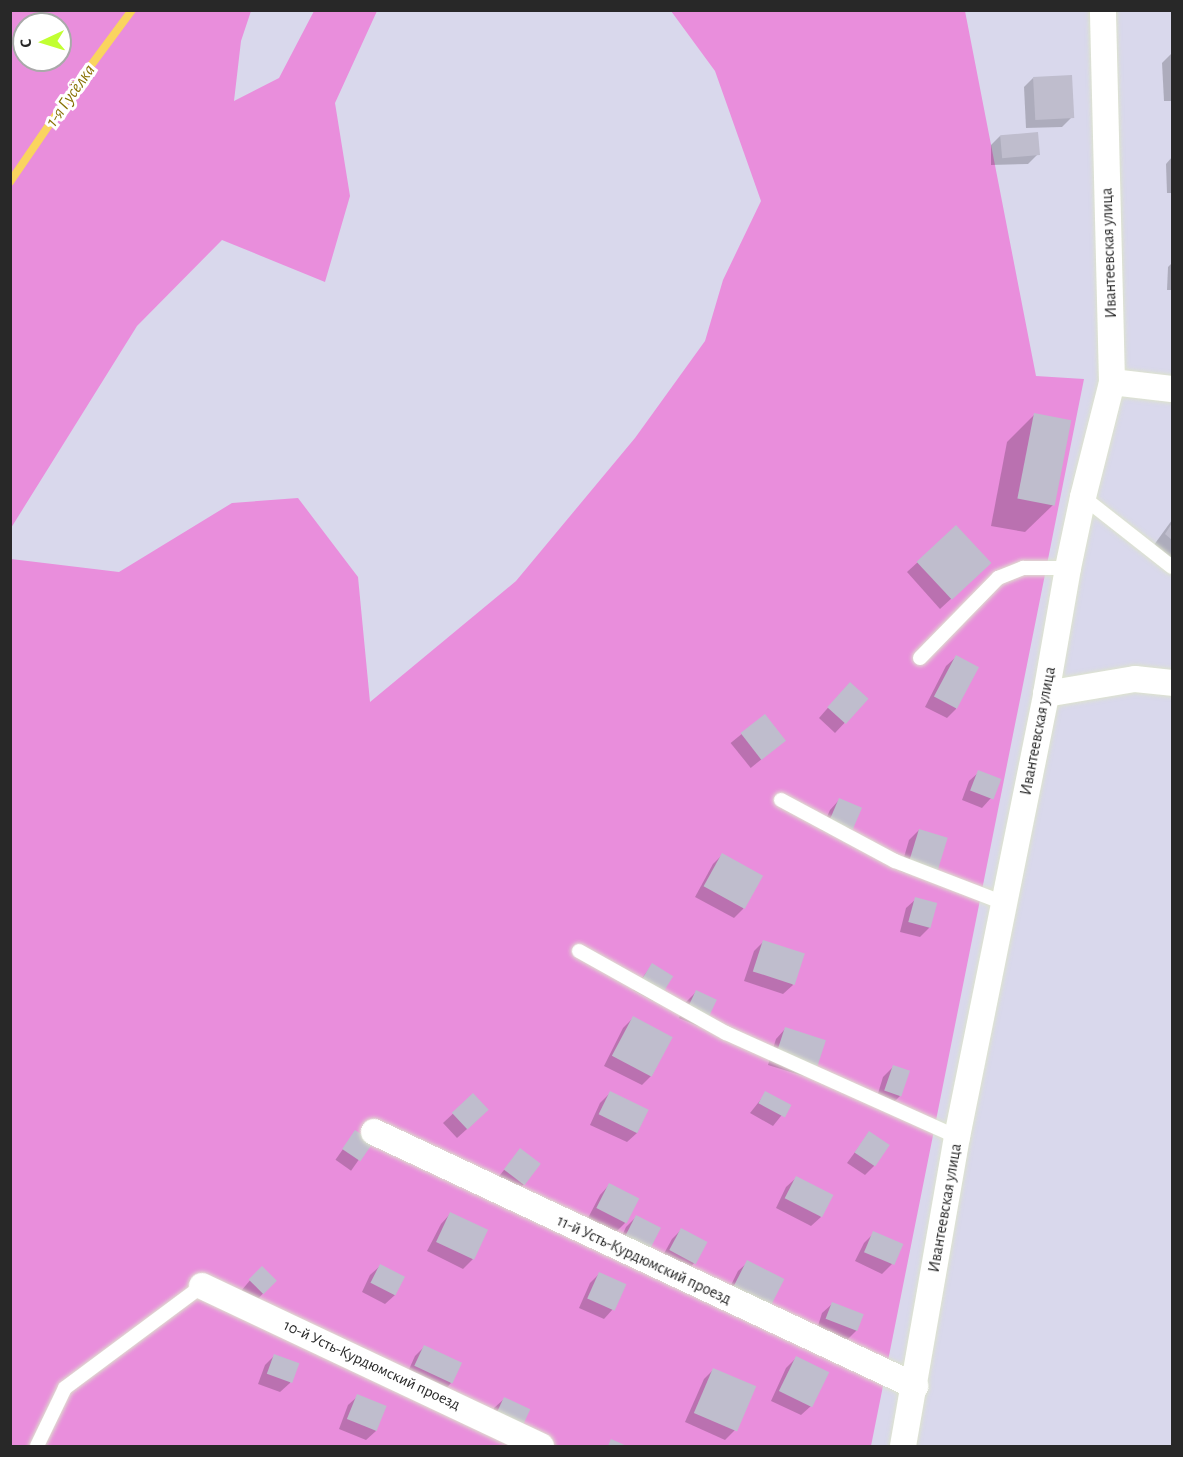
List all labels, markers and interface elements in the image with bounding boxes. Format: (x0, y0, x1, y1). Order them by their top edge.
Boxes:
north arrow (12, 12, 72, 72)
text: С (18, 38, 34, 48)
water label: 1-я Гусёлка (42, 61, 100, 131)
street label: Ивантеевская улица (1097, 187, 1121, 319)
street label: Ивантеевская улица (1016, 665, 1060, 797)
street label: Ивантеевская улица (924, 1142, 966, 1274)
street label: 11-й Усть-Курдюмский проезд (554, 1211, 734, 1309)
street label: 10-й Усть-Курдюмский проезд (281, 1316, 463, 1414)

